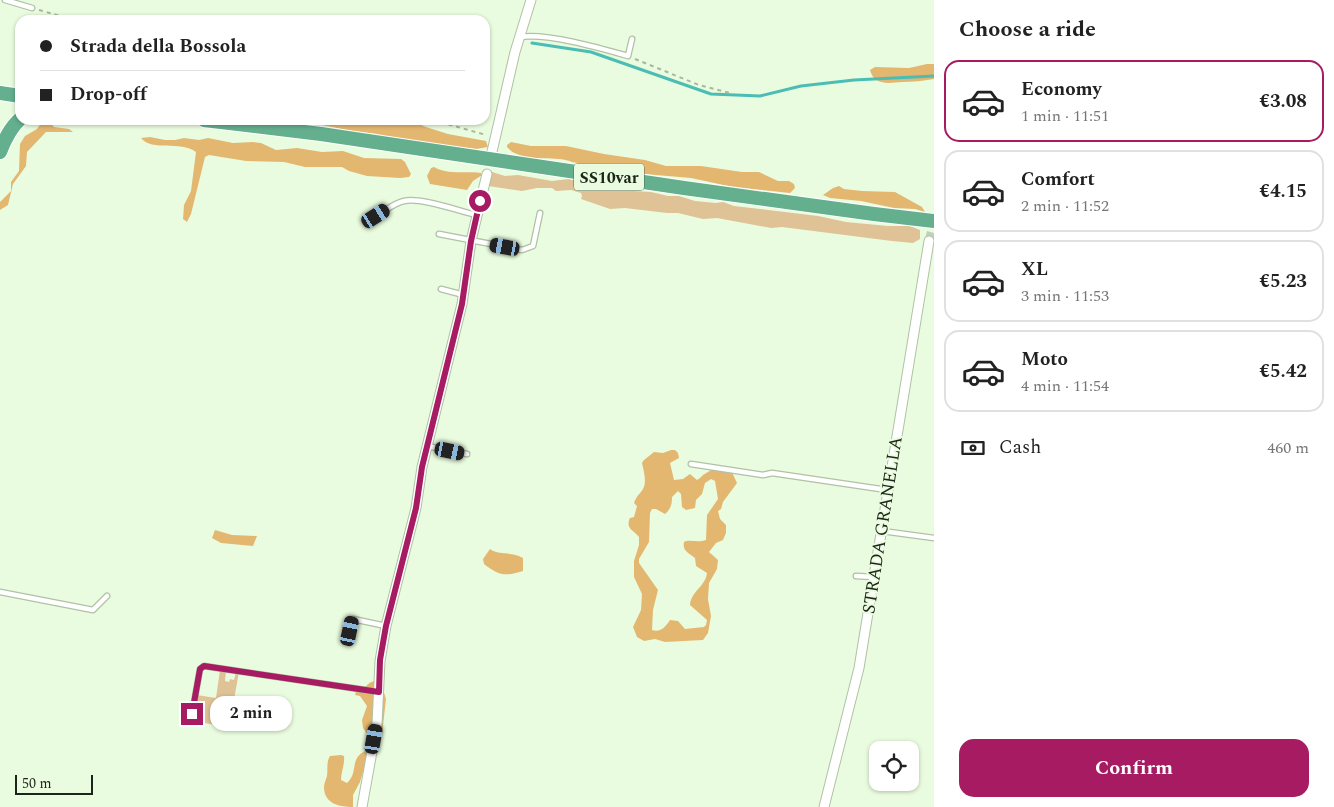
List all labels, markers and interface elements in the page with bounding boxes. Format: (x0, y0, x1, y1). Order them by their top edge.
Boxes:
text: Choose a ride (959, 13, 1096, 46)
text: Strada della Bossola (70, 32, 246, 61)
text: Economy (1021, 75, 1102, 104)
icon: car (961, 79, 1006, 124)
text: Drop-off (70, 80, 147, 109)
text: €3.08 (1259, 87, 1307, 116)
text: 1 min · 11:51 (1021, 104, 1109, 128)
road number: SS10var (574, 163, 644, 190)
text: Comfort (1021, 165, 1095, 194)
icon: car (961, 169, 1006, 214)
text: €4.15 (1259, 177, 1307, 206)
route start (469, 190, 491, 212)
text: 2 min · 11:52 (1021, 194, 1109, 218)
car (359, 202, 392, 230)
car (488, 237, 521, 257)
text: XL (1021, 255, 1048, 284)
icon: car (961, 259, 1006, 304)
text: €5.23 (1259, 267, 1307, 296)
text: 3 min · 11:53 (1021, 284, 1109, 308)
text: Moto (1021, 345, 1068, 374)
icon: car (961, 349, 1006, 394)
text: €5.42 (1259, 357, 1307, 386)
text: 4 min · 11:54 (1021, 374, 1109, 398)
text: Cash (999, 433, 1041, 462)
street label: STRADA GRANELLA (855, 434, 910, 616)
icon: cash (959, 434, 987, 462)
text: 460 m (1267, 436, 1309, 460)
car (433, 441, 466, 461)
car (339, 615, 360, 647)
callout: 2 min (210, 696, 292, 732)
text: 2 min (230, 701, 272, 725)
route end (181, 703, 203, 725)
car (364, 723, 383, 755)
button: Confirm (959, 739, 1309, 797)
map controls (869, 741, 919, 791)
button: locate (869, 741, 919, 791)
scale bar (15, 772, 92, 795)
text: 50 m (22, 773, 52, 794)

